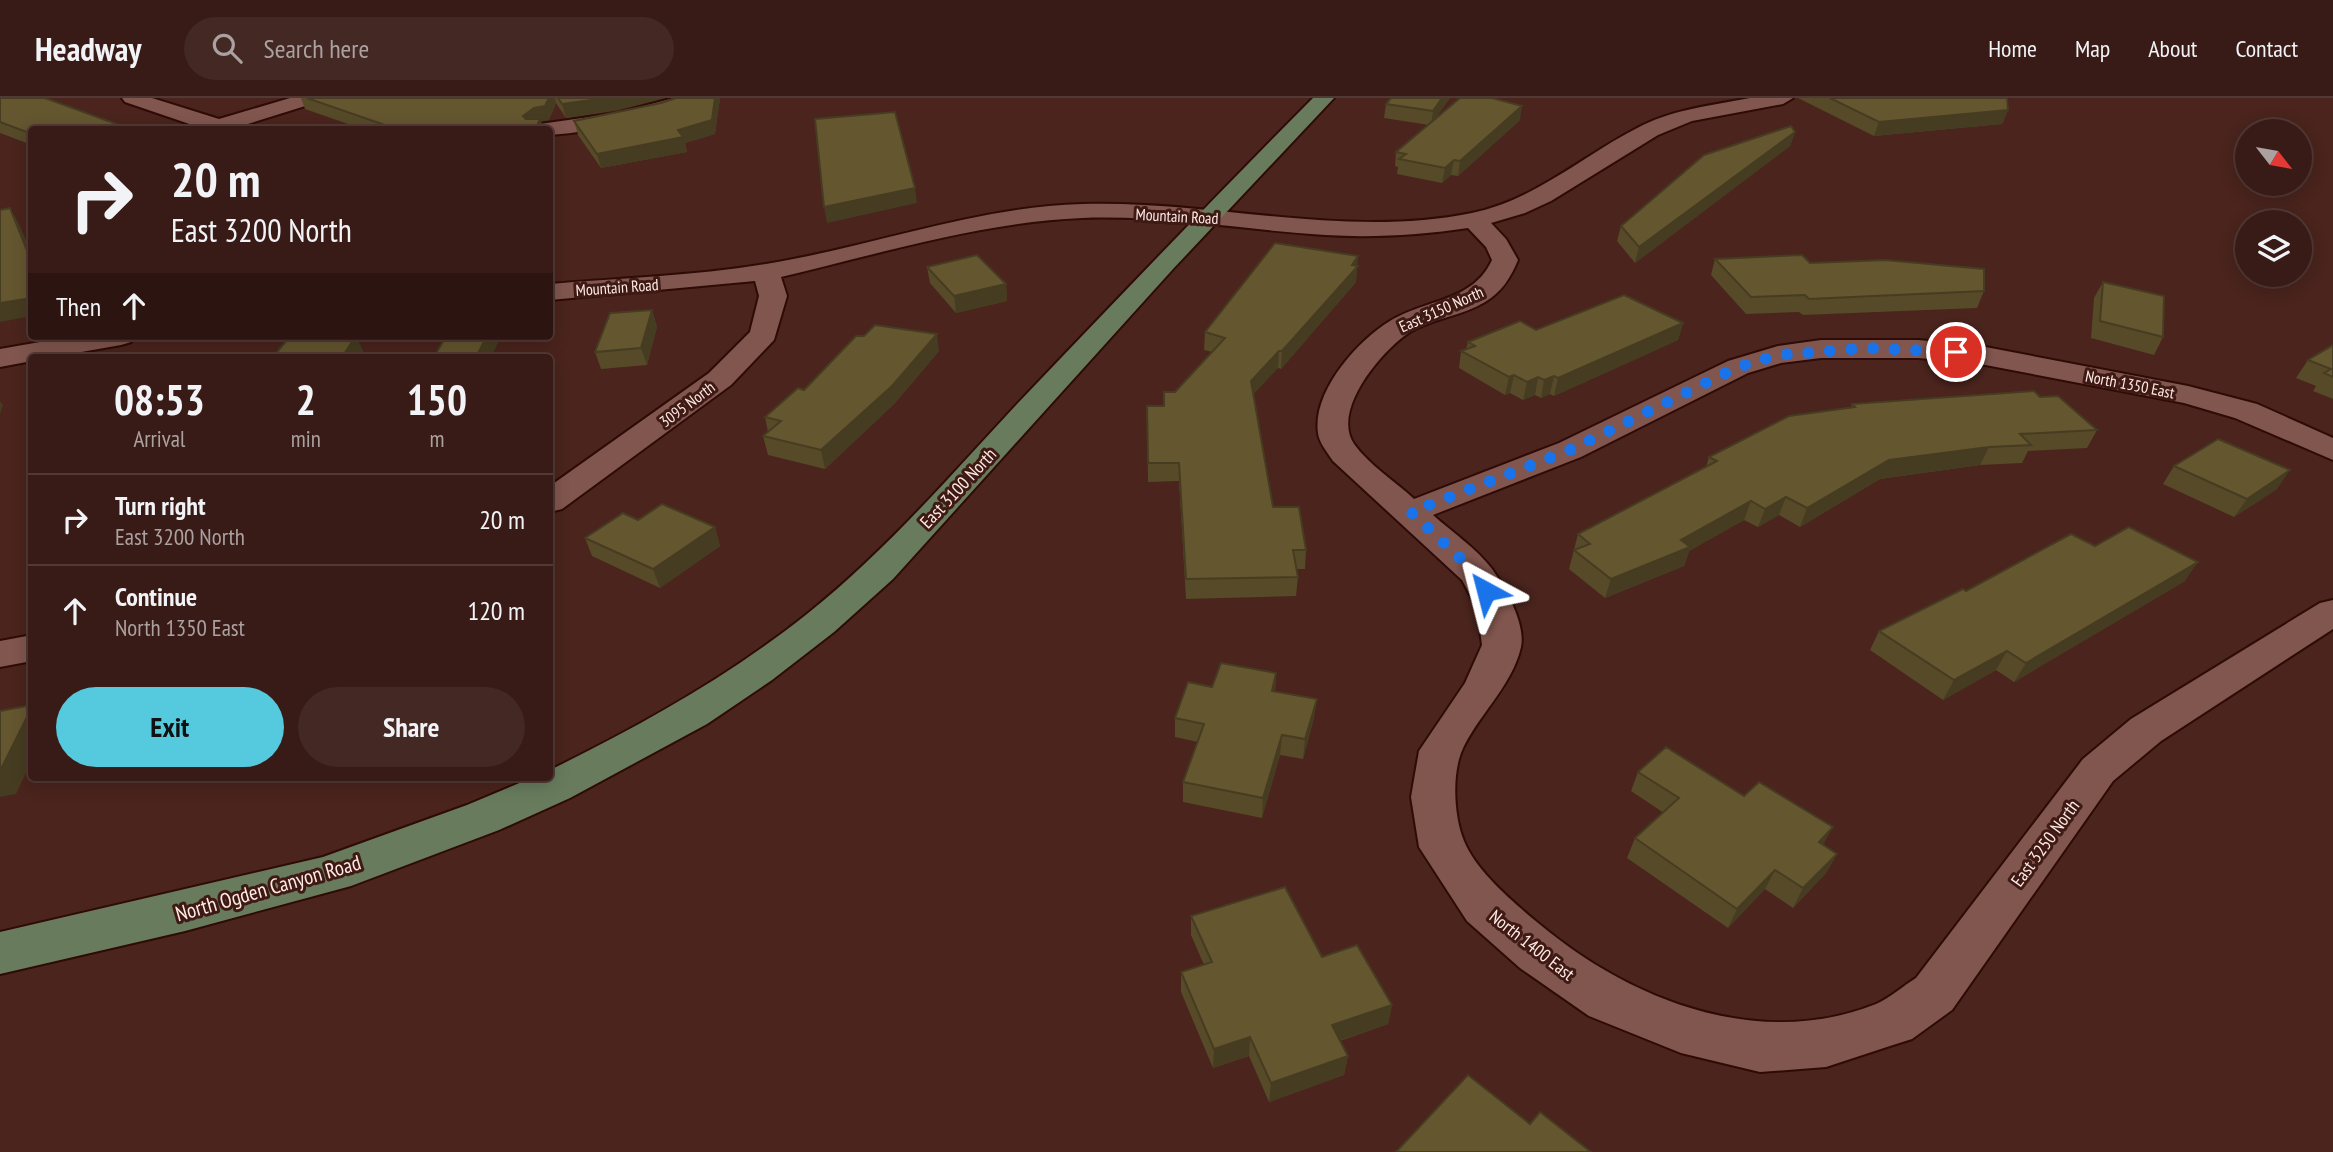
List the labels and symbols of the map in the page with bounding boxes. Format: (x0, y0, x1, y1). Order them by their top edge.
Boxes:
north arrow (2235, 119, 2312, 196)
street label: Mountain Road (1135, 204, 1219, 228)
street label: Mountain Road (575, 274, 659, 300)
street label: East 3150 North (1396, 281, 1486, 337)
pin (1926, 322, 1986, 382)
street label: North 1350 East (2084, 366, 2177, 403)
street label: 3095 North (655, 377, 719, 431)
street label: East 3100 North (915, 443, 1001, 533)
position arrow (1449, 554, 1523, 628)
street label: East 3250 North (2006, 795, 2084, 891)
street label: North Ogden Canyon Road (172, 849, 364, 927)
street label: North 1400 East (1485, 905, 1579, 985)

